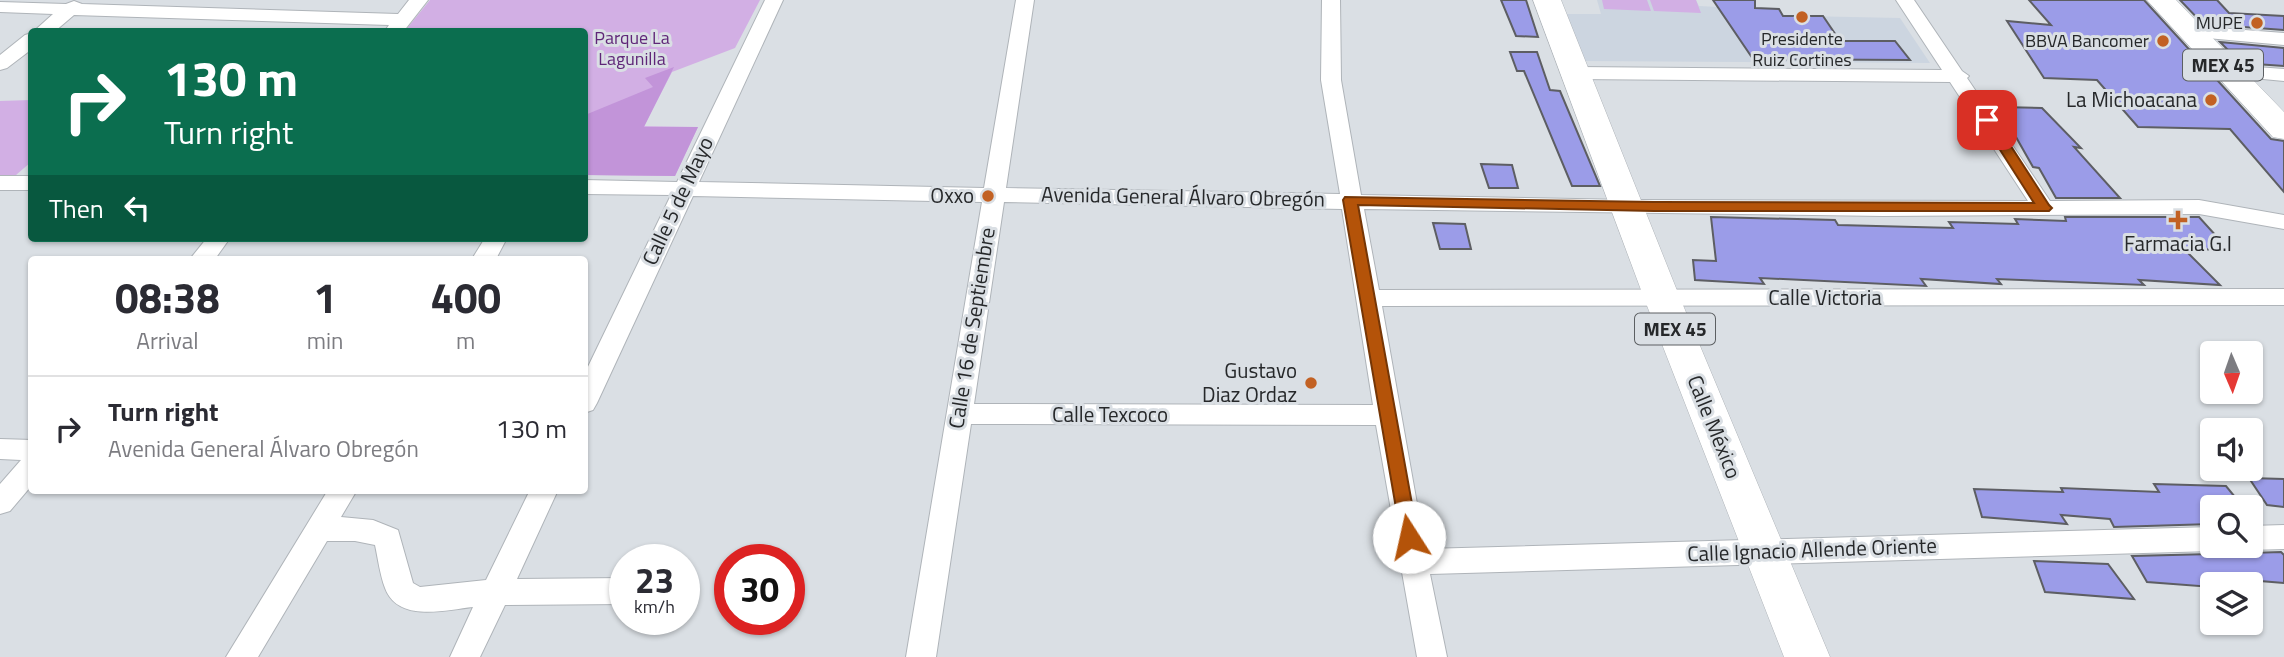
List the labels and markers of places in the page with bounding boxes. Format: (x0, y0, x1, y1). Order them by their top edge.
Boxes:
marker: Presidente Ruiz Cortines (1794, 9, 1810, 25)
place label: MUPE (2196, 9, 2243, 36)
marker: MUPE (2249, 15, 2265, 31)
place label: Presidente Ruiz Cortines (1752, 25, 1852, 73)
place label: BBVA Bancomer (2025, 27, 2149, 54)
marker: BBVA Bancomer (2155, 33, 2171, 49)
place label: La Michoacana (2066, 83, 2197, 115)
pin (1957, 90, 2017, 150)
marker: La Michoacana (2203, 92, 2219, 108)
place label: Oxxo (930, 179, 974, 211)
marker: Oxxo (980, 188, 996, 204)
marker: Farmacia G.I (2170, 212, 2186, 228)
place label: Farmacia G.I (2124, 227, 2232, 259)
place label: Gustavo Diaz Ordaz (1202, 354, 1297, 410)
marker: Gustavo Diaz Ordaz (1303, 375, 1319, 391)

